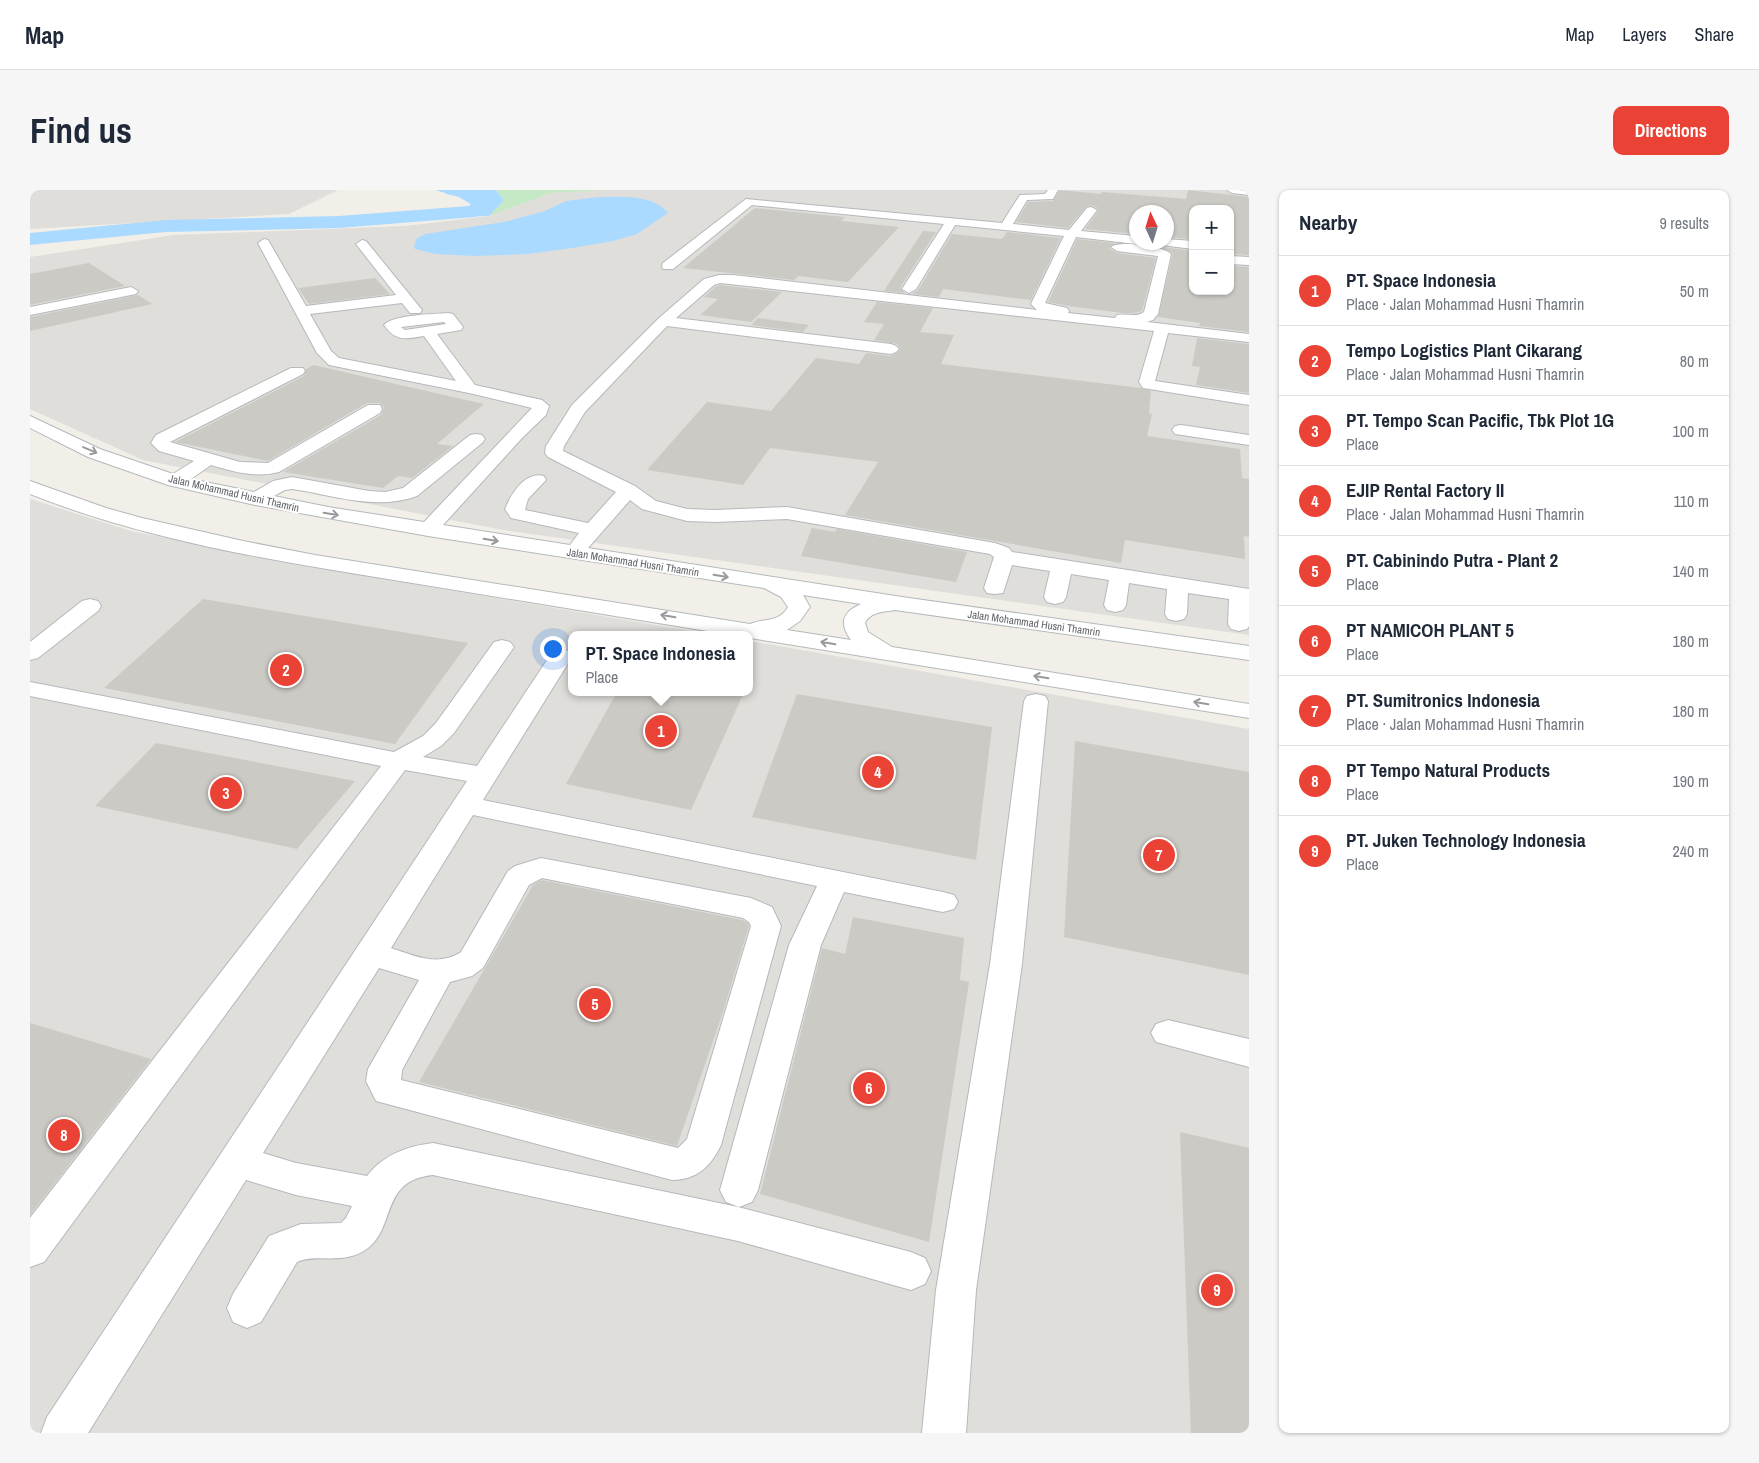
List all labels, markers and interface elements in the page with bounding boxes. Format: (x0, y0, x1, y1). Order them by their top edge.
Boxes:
text: Map (25, 19, 64, 51)
text: Map (1566, 22, 1594, 47)
text: Layers (1622, 22, 1667, 47)
text: Share (1695, 22, 1734, 47)
button: Directions (1613, 106, 1729, 155)
text: Find us (30, 107, 132, 154)
north arrow (1129, 205, 1174, 250)
map controls (1189, 205, 1234, 295)
button: + (1189, 205, 1234, 250)
text: Nearby (1299, 208, 1357, 237)
text: 9 results (1659, 212, 1709, 234)
button: − (1189, 250, 1234, 295)
text: PT. Space Indonesia (1346, 267, 1496, 293)
text: 1 (1311, 280, 1319, 302)
text: 50 m (1680, 280, 1709, 302)
text: Place · Jalan Mohammad Husni Thamrin (1346, 293, 1584, 315)
text: Tempo Logistics Plant Cikarang (1346, 337, 1582, 363)
text: 2 (1311, 350, 1319, 372)
text: 80 m (1680, 350, 1709, 372)
text: Place · Jalan Mohammad Husni Thamrin (1346, 363, 1584, 385)
text: PT. Tempo Scan Pacific, Tbk Plot 1G (1346, 407, 1614, 433)
text: 3 (1311, 420, 1319, 442)
text: 100 m (1673, 420, 1709, 442)
text: Place (1346, 433, 1379, 455)
one-way arrow (82, 447, 97, 456)
street label: Jalan Mohammad Husni Thamrin (167, 471, 301, 515)
text: EJIP Rental Factory II (1346, 477, 1504, 503)
text: 4 (1311, 490, 1319, 512)
text: 110 m (1673, 490, 1709, 512)
text: Place · Jalan Mohammad Husni Thamrin (1346, 503, 1584, 525)
one-way arrow (322, 509, 338, 519)
one-way arrow (483, 535, 499, 545)
street label: Jalan Mohammad Husni Thamrin (566, 545, 700, 579)
text: PT. Cabinindo Putra - Plant 2 (1346, 547, 1558, 573)
text: 5 (1311, 560, 1319, 582)
text: 140 m (1673, 560, 1709, 582)
one-way arrow (713, 571, 729, 581)
text: Place (1346, 573, 1379, 595)
street label: Jalan Mohammad Husni Thamrin (967, 607, 1101, 639)
one-way arrow (660, 611, 676, 621)
text: PT NAMICOH PLANT 5 (1346, 617, 1514, 643)
text: 6 (1311, 630, 1319, 652)
text: 180 m (1673, 630, 1709, 652)
popup (568, 631, 753, 696)
your location (540, 636, 566, 662)
one-way arrow (821, 637, 837, 647)
text: PT. Space Indonesia (586, 640, 735, 666)
text: Place (1346, 643, 1379, 665)
pin: 2 (270, 651, 302, 689)
text: Place (586, 666, 618, 688)
one-way arrow (1033, 671, 1049, 681)
text: PT. Sumitronics Indonesia (1346, 687, 1540, 713)
one-way arrow (1193, 697, 1209, 707)
text: 7 (1311, 700, 1319, 722)
text: 180 m (1673, 700, 1709, 722)
pin: 1 (645, 712, 677, 750)
text: Place · Jalan Mohammad Husni Thamrin (1346, 713, 1584, 735)
pin: 4 (862, 753, 894, 791)
text: PT Tempo Natural Products (1346, 757, 1550, 783)
text: 8 (1311, 770, 1319, 792)
text: 190 m (1673, 770, 1709, 792)
pin: 3 (210, 774, 242, 812)
text: Place (1346, 783, 1379, 805)
text: PT. Juken Technology Indonesia (1346, 827, 1586, 853)
pin: 7 (1143, 836, 1175, 874)
text: 9 (1311, 840, 1319, 862)
text: 240 m (1673, 840, 1709, 862)
text: Place (1346, 853, 1379, 875)
pin: 5 (579, 985, 611, 1023)
pin: 6 (853, 1069, 885, 1107)
pin: 8 (48, 1116, 80, 1154)
pin: 9 (1201, 1271, 1233, 1309)

